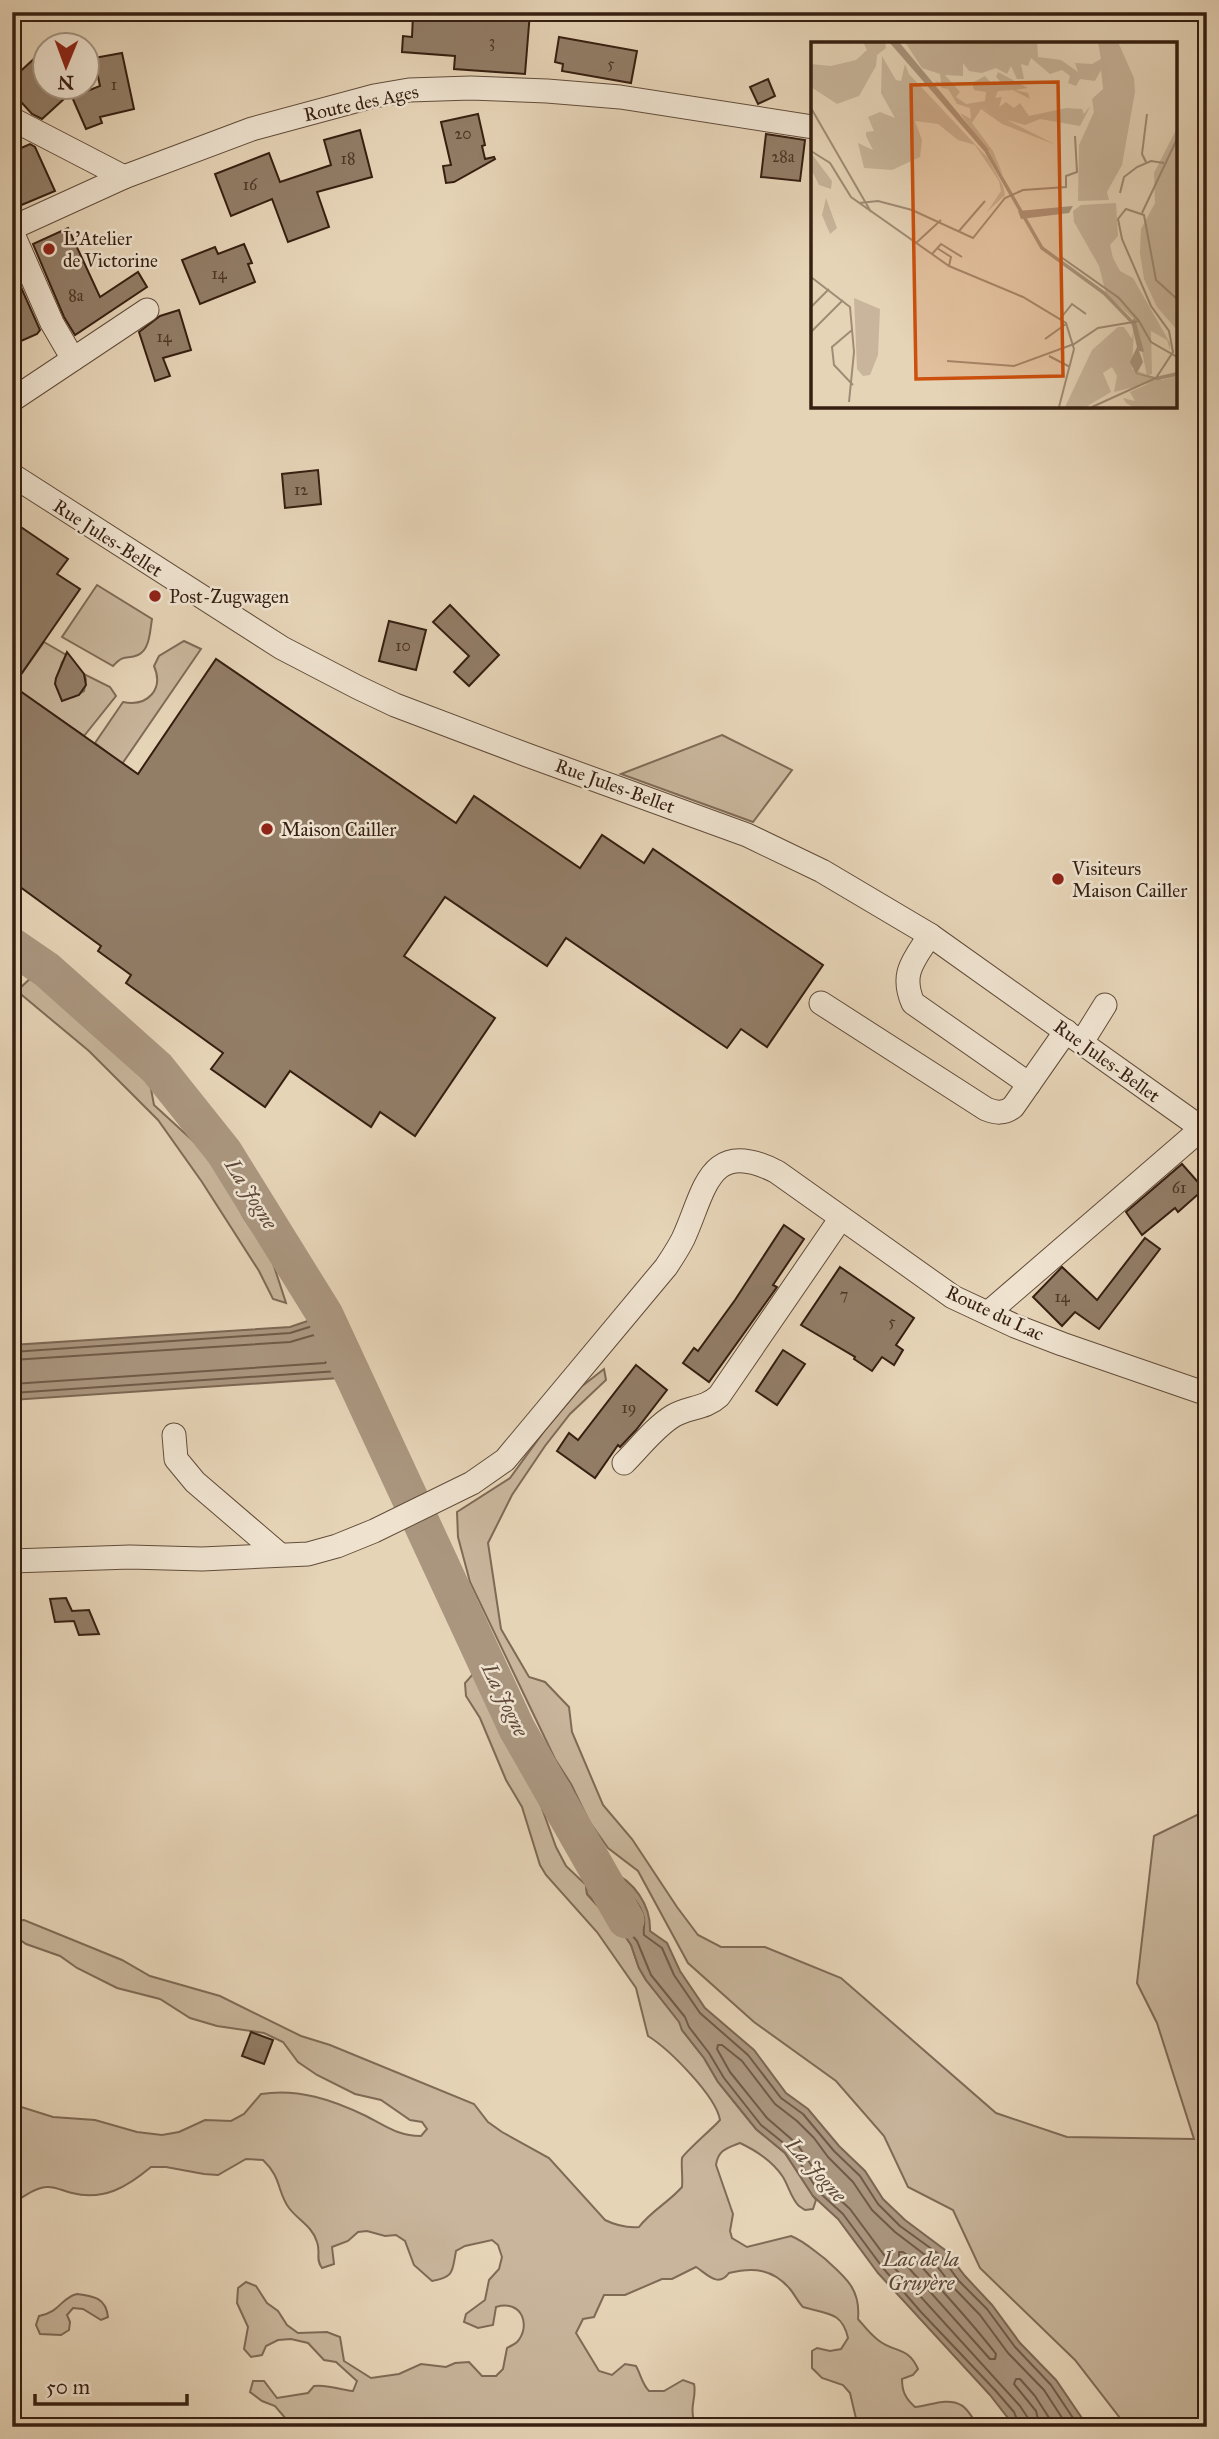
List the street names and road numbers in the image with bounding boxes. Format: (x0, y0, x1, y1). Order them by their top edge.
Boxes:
street label: Route des Ages (302, 80, 421, 127)
street label: Rue Jules-Bellet (48, 494, 167, 583)
street label: Rue Jules-Bellet (552, 754, 678, 819)
street label: Rue Jules-Bellet (1049, 1015, 1165, 1108)
street label: Route du Lac (942, 1280, 1048, 1346)

